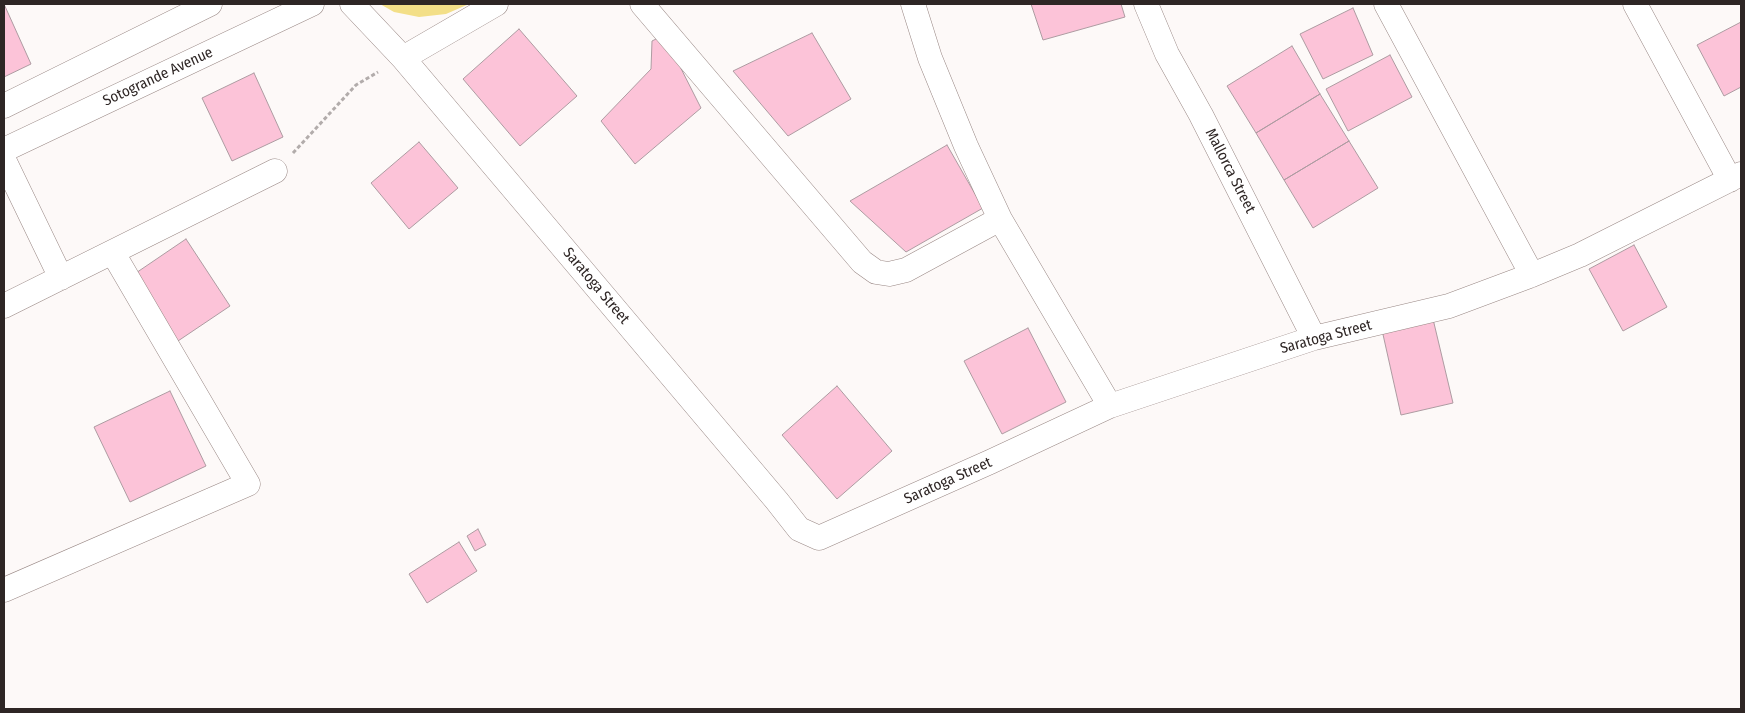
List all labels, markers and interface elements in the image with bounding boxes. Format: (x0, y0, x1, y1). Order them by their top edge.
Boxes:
street label: Sotogrande Avenue (100, 44, 216, 110)
street label: Mallorca Street (1201, 126, 1259, 216)
street label: Saratoga Street (559, 244, 633, 328)
street label: Saratoga Street (1278, 316, 1374, 358)
street label: Saratoga Street (901, 454, 995, 508)

